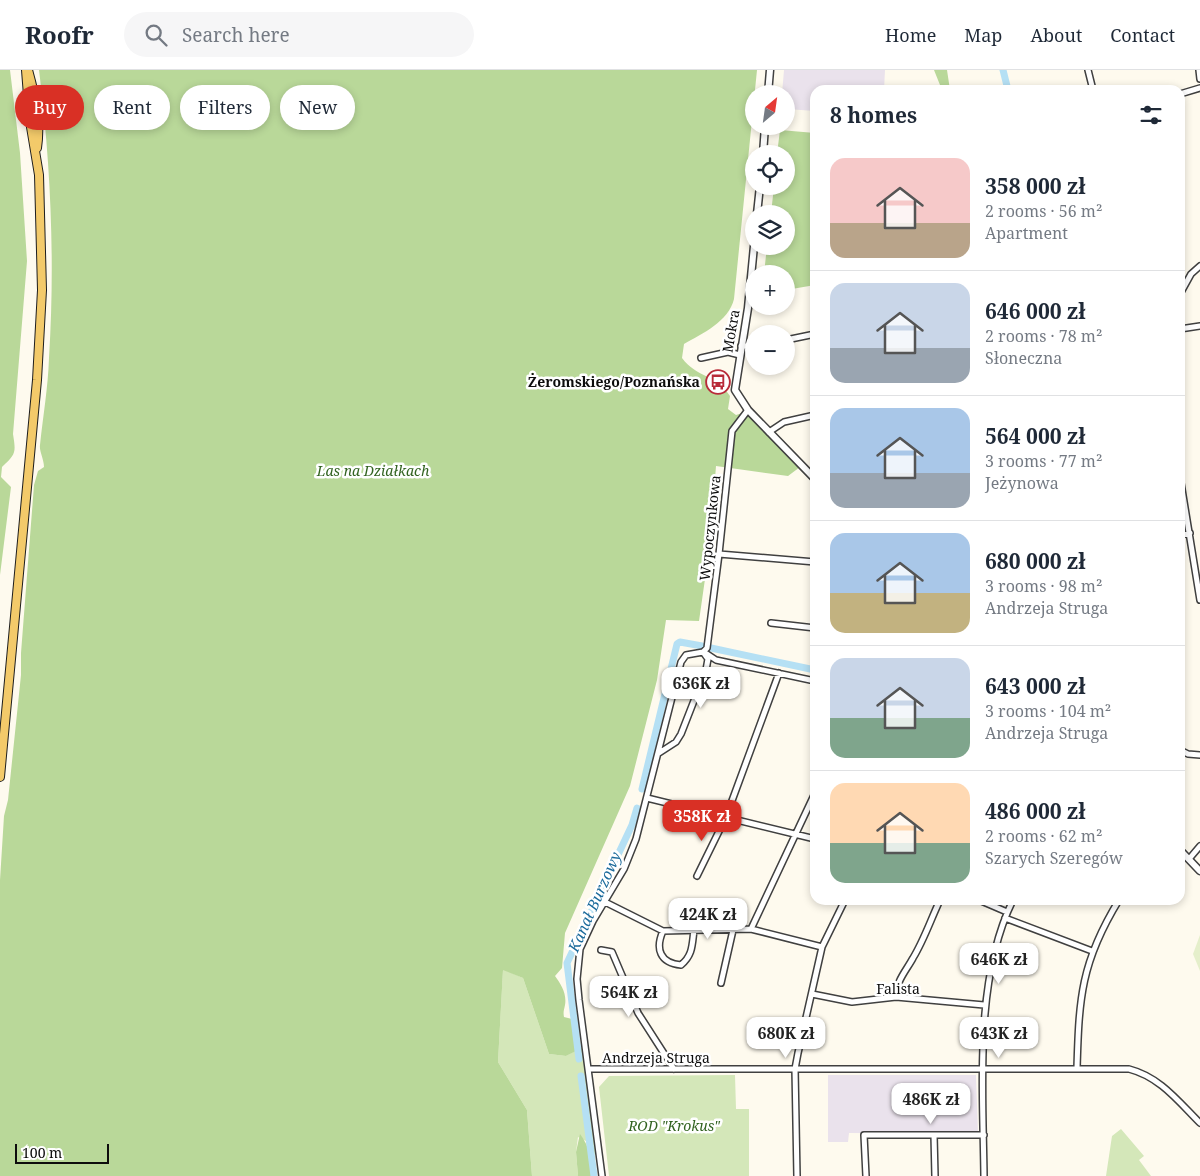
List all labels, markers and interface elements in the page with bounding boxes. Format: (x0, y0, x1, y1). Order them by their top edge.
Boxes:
search box (124, 12, 474, 57)
text: Roofr (25, 18, 94, 51)
icon: search (142, 21, 170, 49)
text: Search here (182, 22, 290, 48)
text: Home (885, 23, 936, 47)
text: Map (964, 23, 1002, 47)
text: About (1030, 23, 1082, 47)
text: Contact (1110, 23, 1175, 47)
chip: Buy (15, 85, 84, 130)
chip: Rent (94, 85, 170, 130)
chip: Filters (180, 85, 270, 130)
chip: New (280, 85, 355, 130)
north arrow (745, 85, 795, 135)
map controls (745, 85, 795, 375)
text: 8 homes (830, 101, 917, 129)
icon: filters (1137, 101, 1165, 129)
button: locate (745, 145, 795, 195)
text: 358 000 zł (985, 172, 1086, 200)
icon: home (870, 178, 930, 238)
text: 2 rooms · 56 m² (985, 200, 1102, 222)
button: layers (745, 205, 795, 255)
text: Apartment (985, 222, 1068, 244)
button: + (745, 265, 795, 315)
text: 646 000 zł (985, 297, 1086, 325)
icon: home (870, 303, 930, 363)
street label: Mokra (717, 308, 744, 354)
button: − (745, 325, 795, 375)
text: 2 rooms · 78 m² (985, 325, 1102, 347)
text: Słoneczna (985, 347, 1062, 369)
bus stop icon: Żeromskiego/Poznańska (705, 369, 731, 395)
place label: Żeromskiego/Poznańska (528, 372, 700, 391)
text: 564 000 zł (985, 422, 1086, 450)
icon: home (870, 428, 930, 488)
text: 3 rooms · 77 m² (985, 450, 1102, 472)
park label: Las na Działkach (316, 461, 430, 480)
text: Jeżynowa (985, 472, 1059, 494)
street label: Wypoczynkowa (695, 474, 725, 582)
text: 680 000 zł (985, 547, 1086, 575)
icon: home (870, 553, 930, 613)
text: 3 rooms · 98 m² (985, 575, 1102, 597)
text: Andrzeja Struga (985, 597, 1108, 619)
pin: 636K zł (655, 666, 747, 709)
text: 636K zł (672, 672, 730, 694)
text: 643 000 zł (985, 672, 1086, 700)
icon: home (870, 678, 930, 738)
text: 3 rooms · 104 m² (985, 700, 1111, 722)
text: Andrzeja Struga (985, 722, 1108, 744)
text: 486 000 zł (985, 797, 1086, 825)
pin: 358K zł (656, 800, 748, 842)
icon: home (870, 803, 930, 863)
text: 358K zł (673, 805, 731, 827)
text: 2 rooms · 62 m² (985, 825, 1102, 847)
text: Szarych Szeregów (985, 847, 1123, 869)
water label: Kanał Burzowy (563, 848, 625, 956)
pin: 424K zł (662, 898, 754, 940)
text: 424K zł (679, 903, 737, 925)
pin: 646K zł (953, 942, 1045, 985)
text: 646K zł (970, 948, 1028, 970)
pin: 564K zł (583, 976, 675, 1018)
street label: Falista (876, 979, 920, 998)
text: 564K zł (600, 981, 658, 1003)
pin: 680K zł (740, 1016, 832, 1059)
pin: 643K zł (953, 1016, 1045, 1059)
text: 680K zł (757, 1022, 815, 1044)
text: 643K zł (970, 1022, 1028, 1044)
street label: Andrzeja Struga (602, 1048, 710, 1067)
pin: 486K zł (885, 1082, 977, 1125)
text: 486K zł (902, 1088, 960, 1110)
park label: ROD "Krokus" (627, 1116, 721, 1135)
scale bar (15, 1141, 109, 1164)
text: 100 m (22, 1143, 62, 1162)

